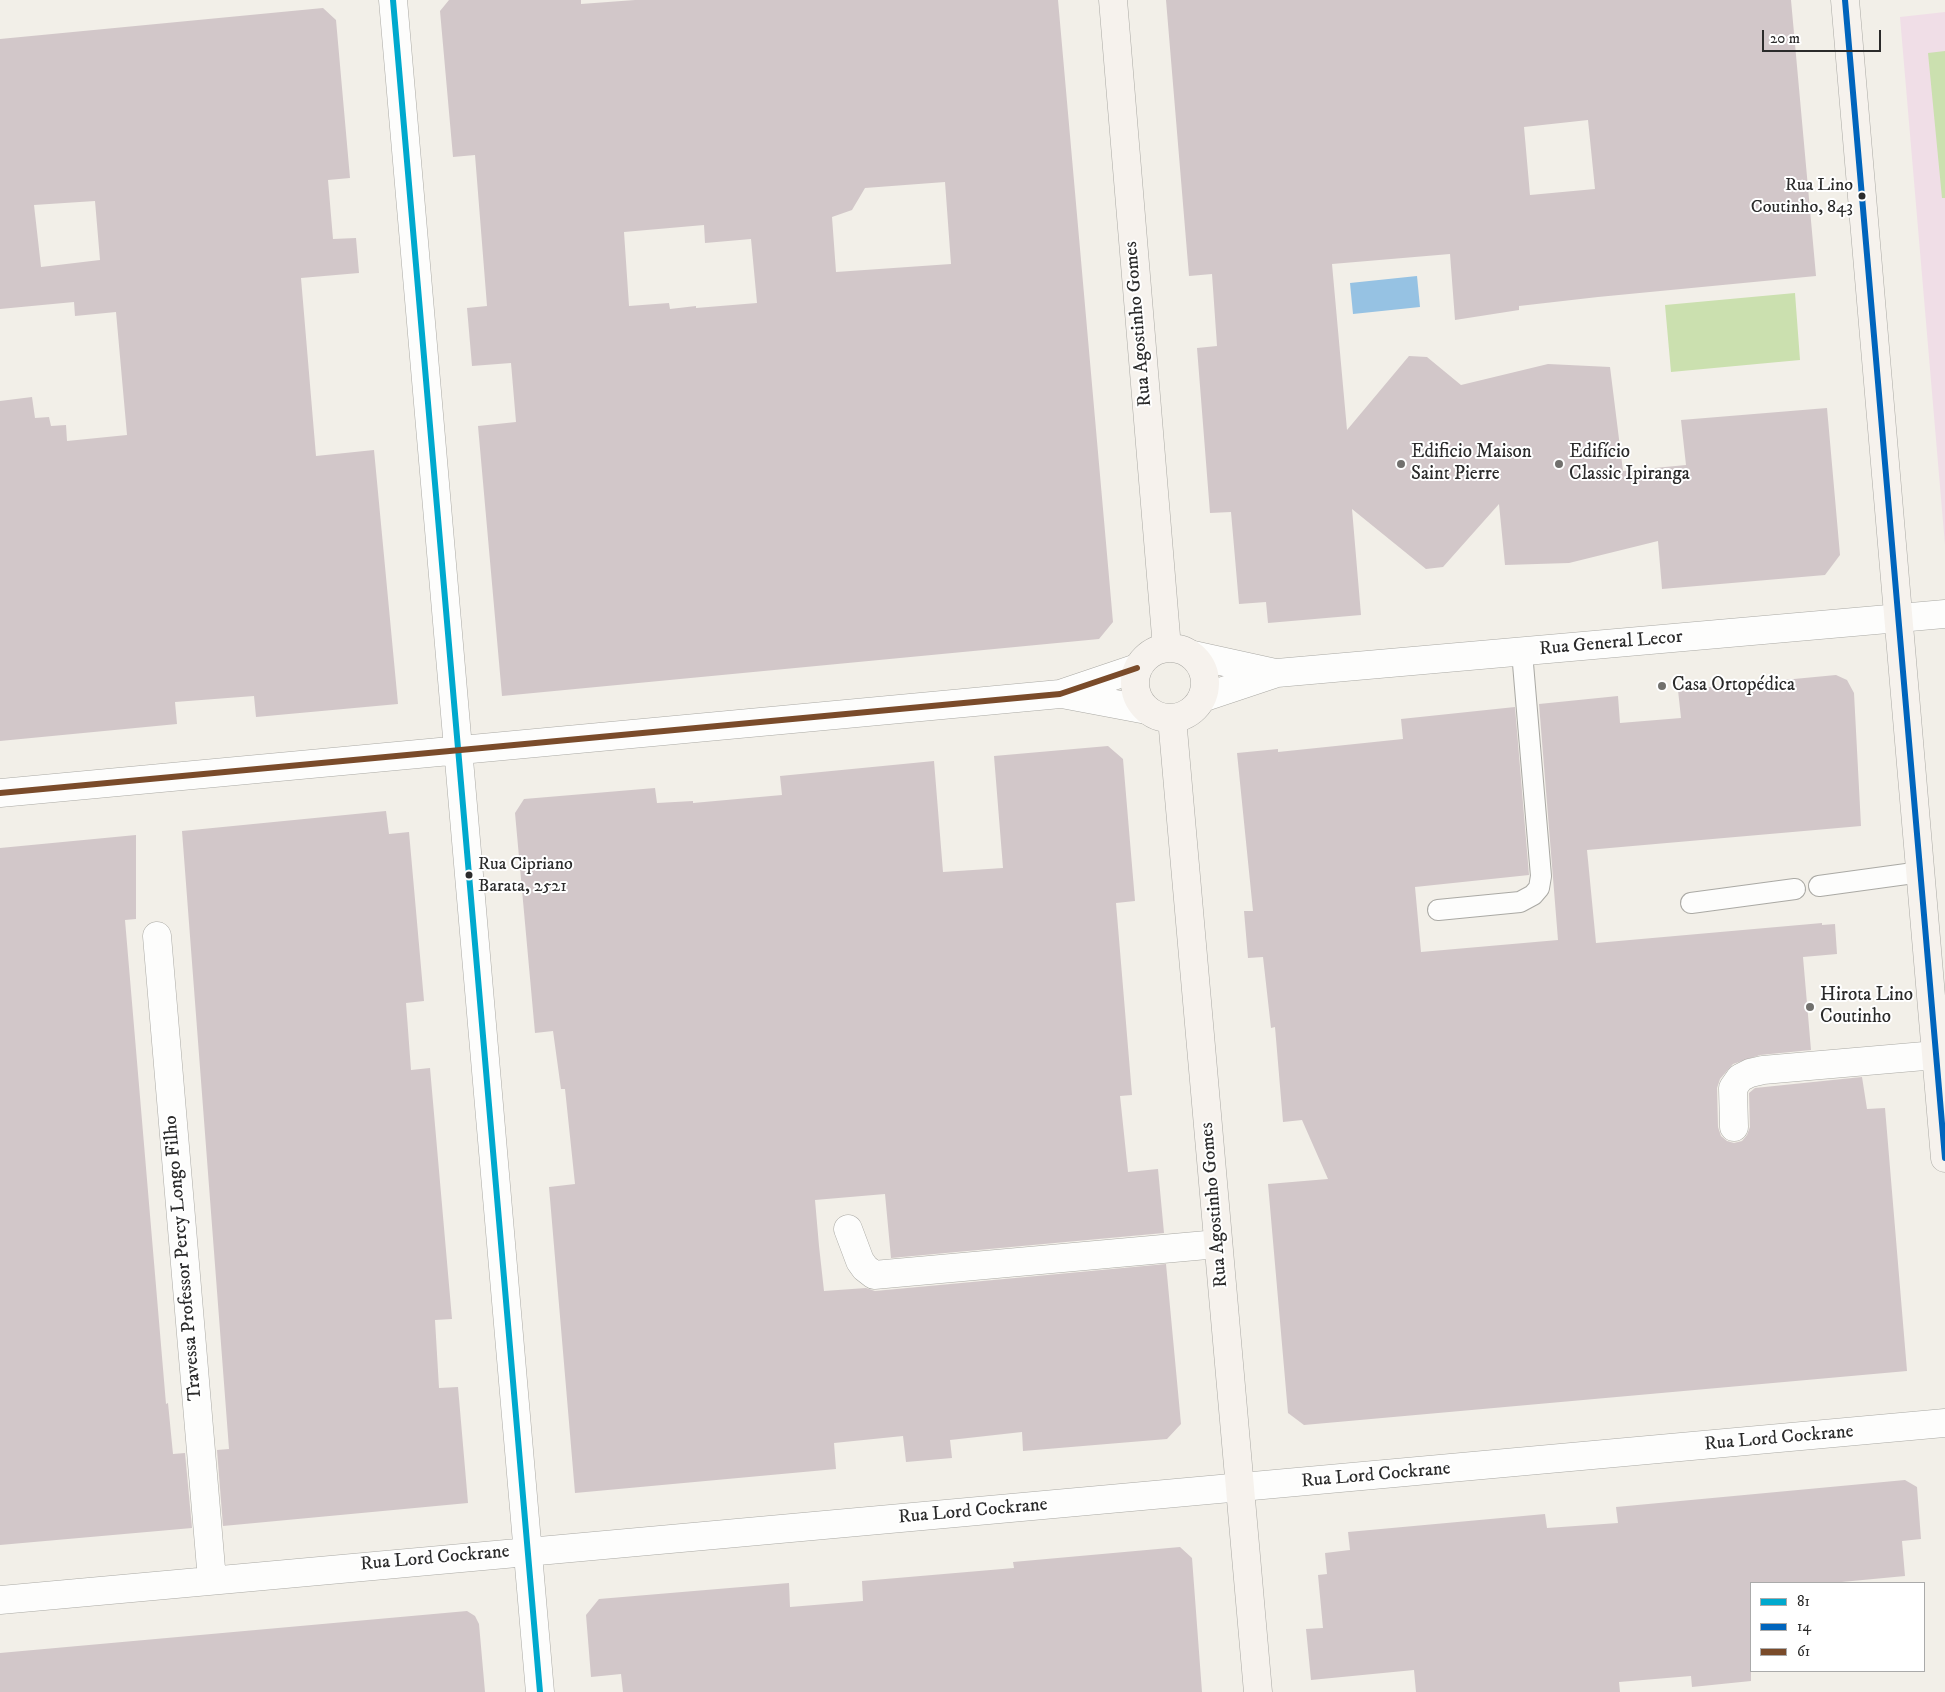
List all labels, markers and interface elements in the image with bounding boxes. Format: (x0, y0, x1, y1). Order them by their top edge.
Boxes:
scale bar (1765, 20, 1884, 52)
text: 20 m (1770, 29, 1800, 48)
place label: Rua Lino Coutinho, 843 (1751, 175, 1853, 218)
marker: Rua Lino Coutinho, 843 (1857, 191, 1867, 201)
street label: Rua Agostinho Gomes (1120, 240, 1158, 408)
place label: Edificio Maison Saint Pierre (1411, 442, 1532, 486)
place label: Edifício Classic Ipiranga (1569, 442, 1690, 486)
marker: Edificio Maison Saint Pierre (1395, 458, 1407, 470)
marker: Edifício Classic Ipiranga (1553, 458, 1565, 470)
street label: Rua General Lecor (1538, 626, 1684, 662)
place label: Casa Ortopédica (1672, 675, 1795, 697)
marker: Casa Ortopédica (1656, 680, 1668, 692)
place label: Rua Cipriano Barata, 2521 (478, 854, 573, 896)
marker: Rua Cipriano Barata, 2521 (464, 870, 474, 880)
place label: Hirota Lino Coutinho (1820, 985, 1913, 1029)
marker: Hirota Lino Coutinho (1804, 1001, 1816, 1013)
street label: Travessa Professor Percy Longo Filho (160, 1114, 208, 1402)
street label: Rua Agostinho Gomes (1196, 1121, 1234, 1289)
street label: Rua Lord Cockrane (1703, 1421, 1855, 1457)
street label: Rua Lord Cockrane (1300, 1458, 1452, 1494)
street label: Rua Lord Cockrane (897, 1494, 1049, 1530)
street label: Rua Lord Cockrane (359, 1541, 511, 1577)
legend (1750, 1582, 1925, 1672)
text: 81 (1797, 1592, 1810, 1611)
text: 14 (1797, 1617, 1811, 1636)
text: 61 (1797, 1642, 1810, 1661)

